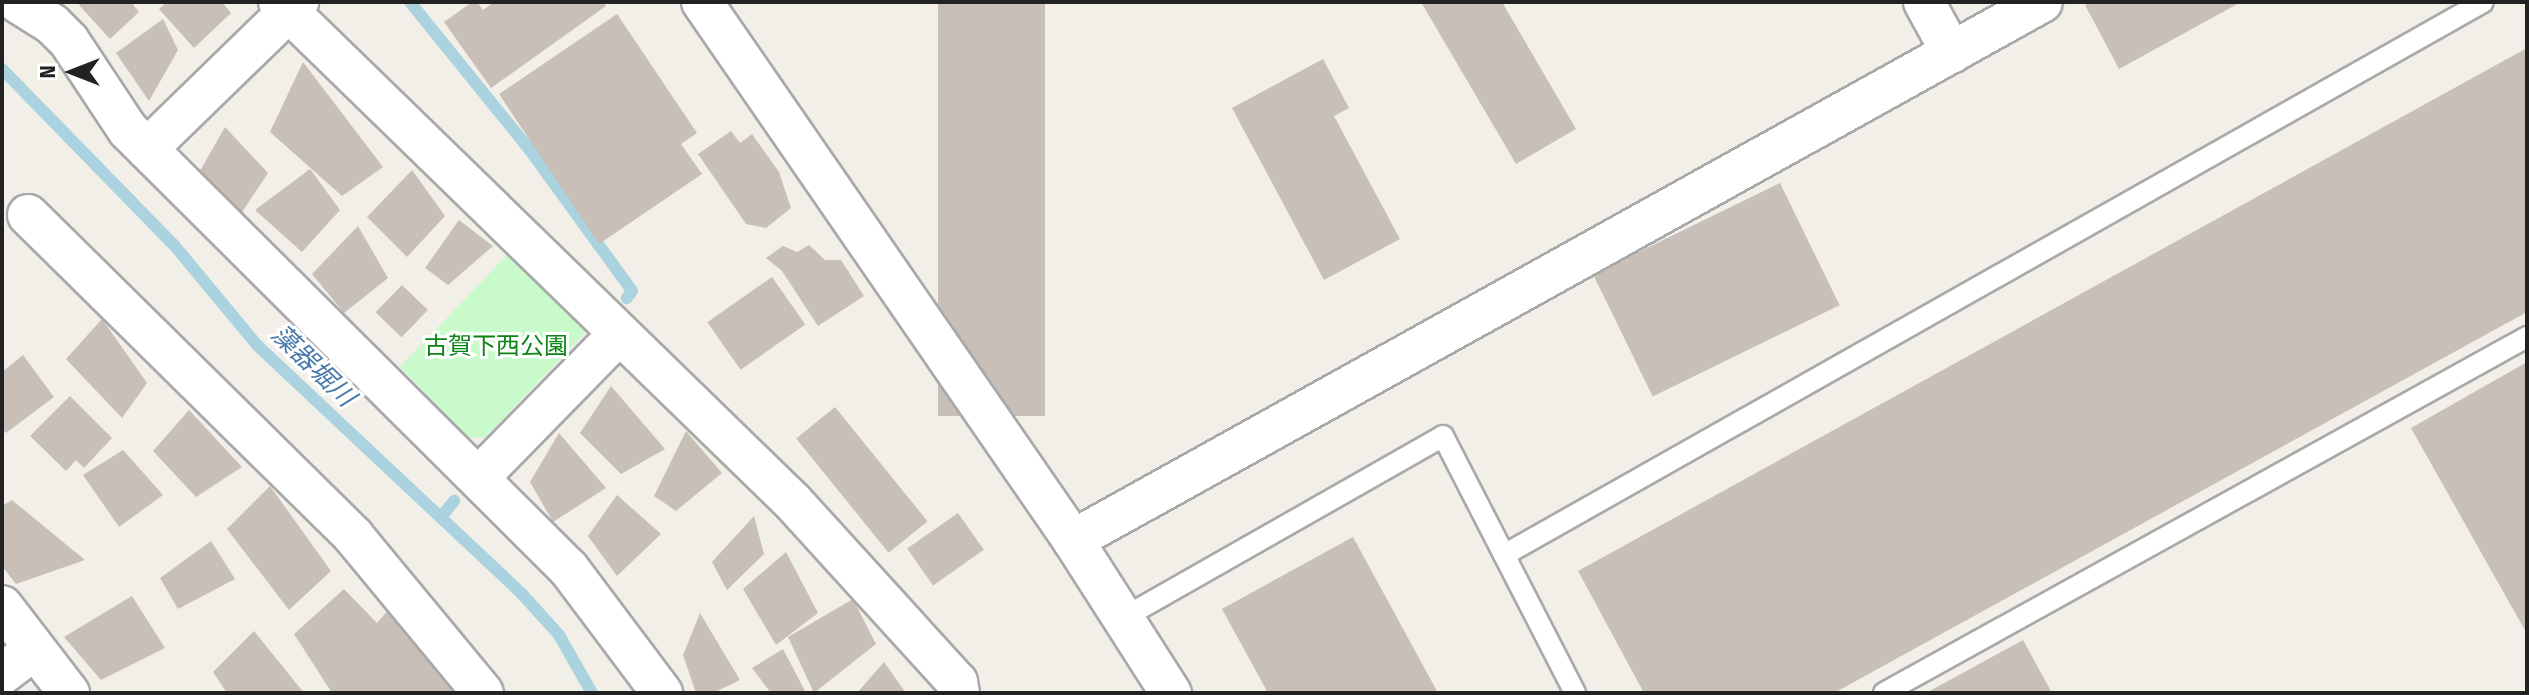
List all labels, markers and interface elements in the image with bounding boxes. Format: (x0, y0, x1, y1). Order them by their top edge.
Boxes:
north arrow (32, 32, 112, 112)
text: N (34, 65, 61, 79)
water label: 藻器堀川 (265, 319, 361, 413)
park label: 古賀下西公園 (424, 333, 568, 361)

